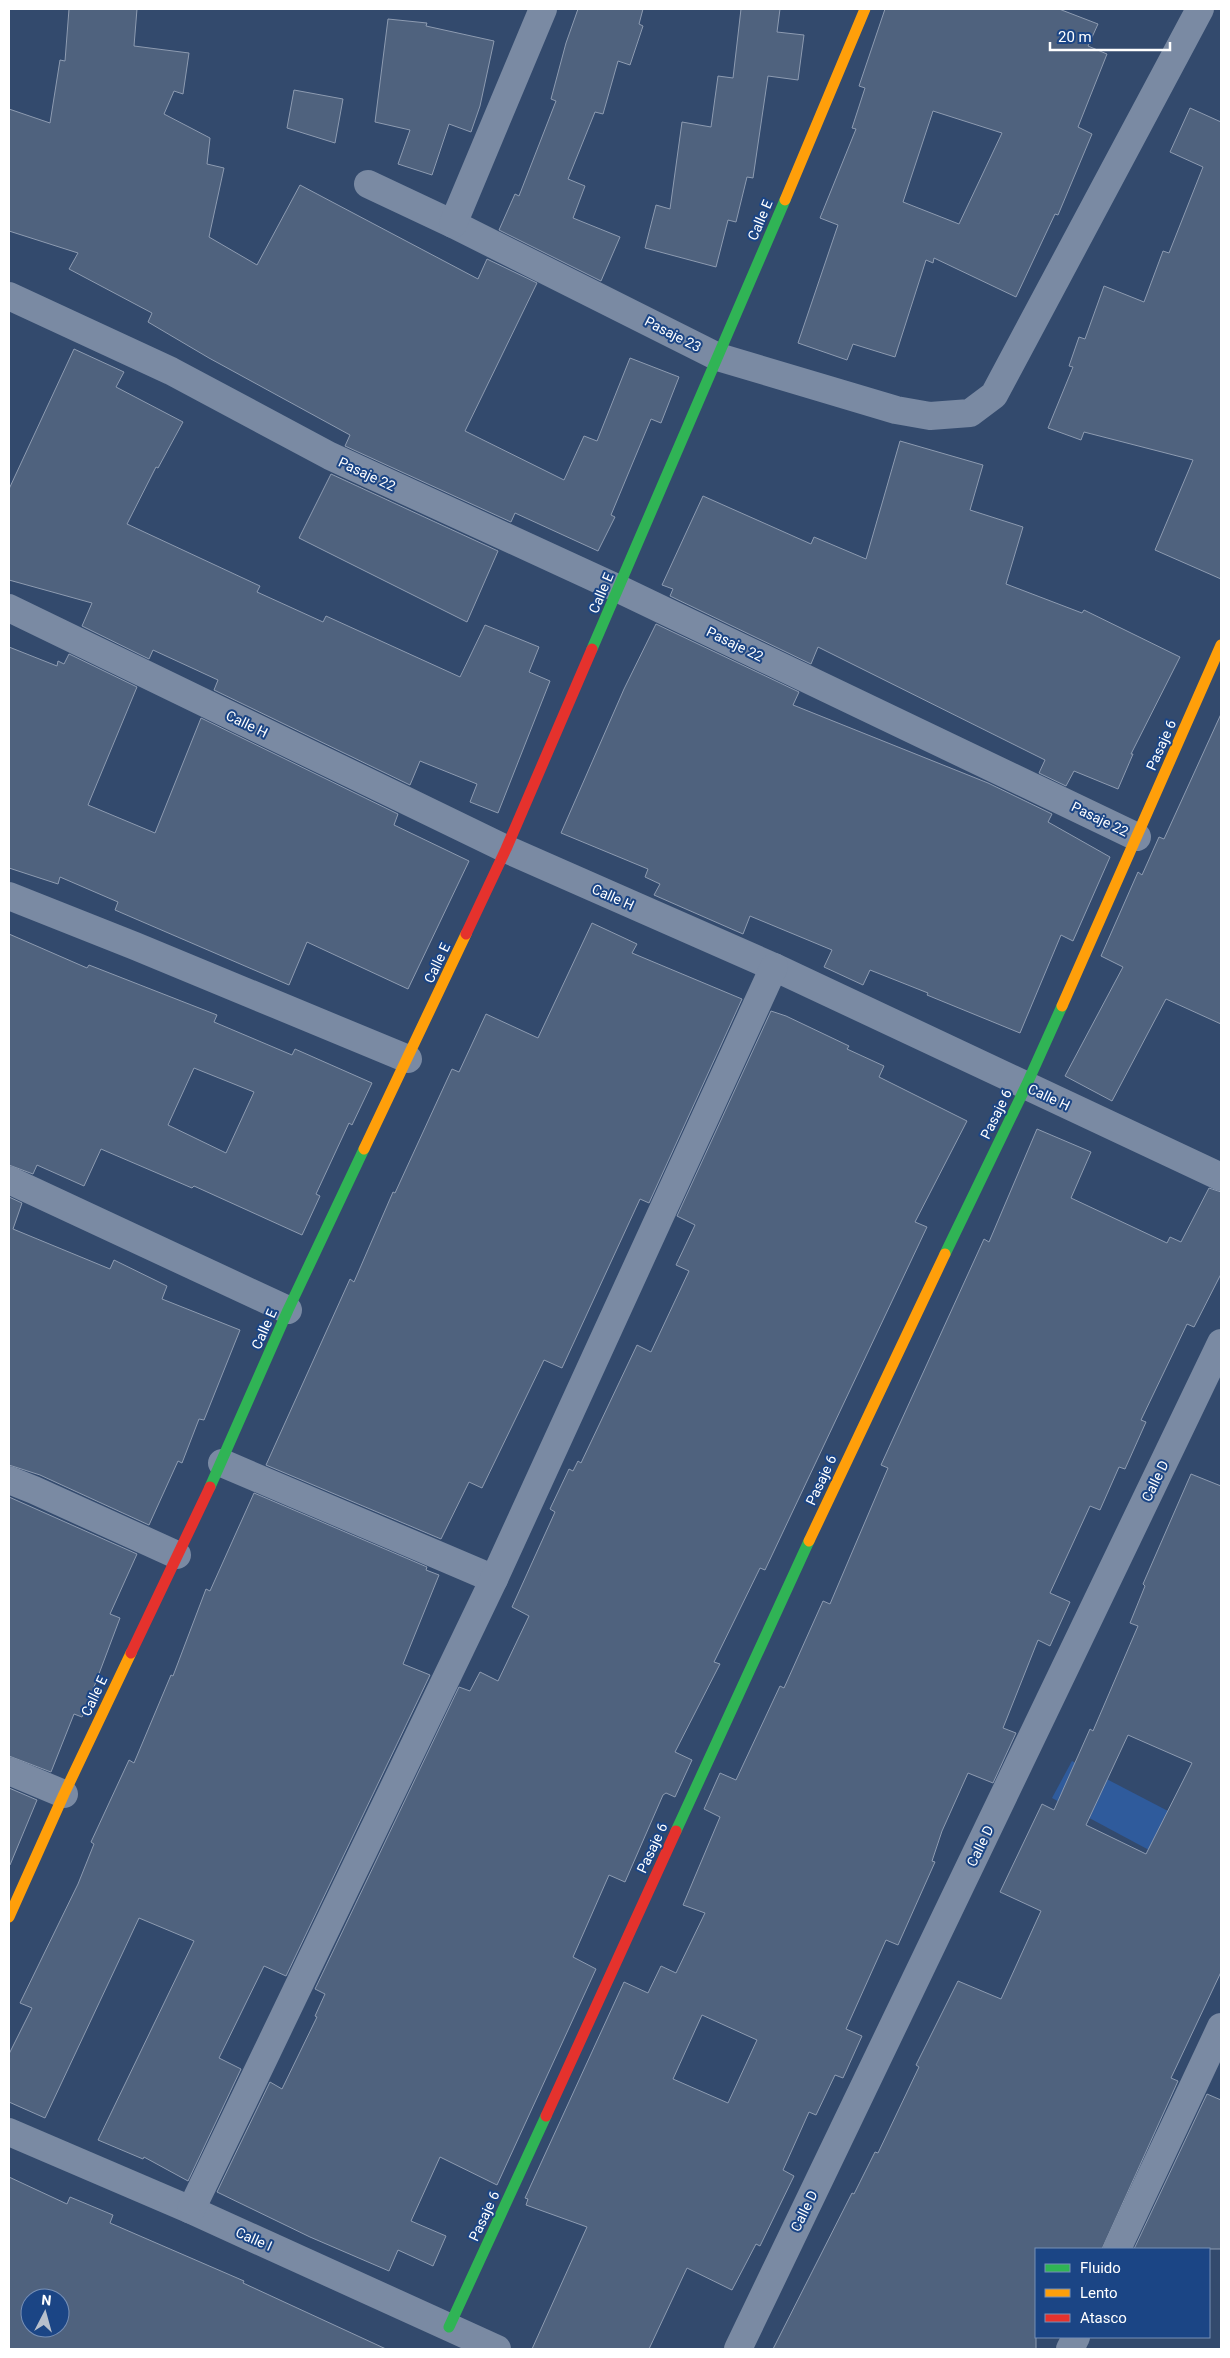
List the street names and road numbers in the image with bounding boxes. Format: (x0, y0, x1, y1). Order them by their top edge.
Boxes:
street label: Calle E (744, 197, 776, 243)
street label: Pasaje 23 (642, 313, 704, 355)
street label: Pasaje 22 (336, 454, 398, 494)
street label: Calle E (585, 570, 617, 616)
street label: Pasaje 22 (704, 623, 766, 665)
street label: Calle H (224, 707, 270, 741)
street label: Pasaje 6 (1143, 717, 1179, 773)
street label: Pasaje 22 (1069, 798, 1131, 840)
street label: Calle H (589, 881, 637, 913)
street label: Calle E (421, 940, 453, 986)
street label: Calle H (1025, 1080, 1073, 1114)
street label: Pasaje 6 (977, 1086, 1015, 1141)
street label: Calle E (248, 1306, 280, 1352)
street label: Pasaje 6 (802, 1452, 840, 1508)
street label: Calle D (1138, 1458, 1172, 1504)
street label: Calle E (78, 1673, 110, 1719)
street label: Pasaje 6 (633, 1820, 671, 1876)
street label: Calle D (963, 1823, 997, 1869)
street label: Pasaje 6 (465, 2188, 503, 2244)
street label: Calle D (787, 2188, 821, 2234)
street label: Calle I (233, 2224, 275, 2254)

